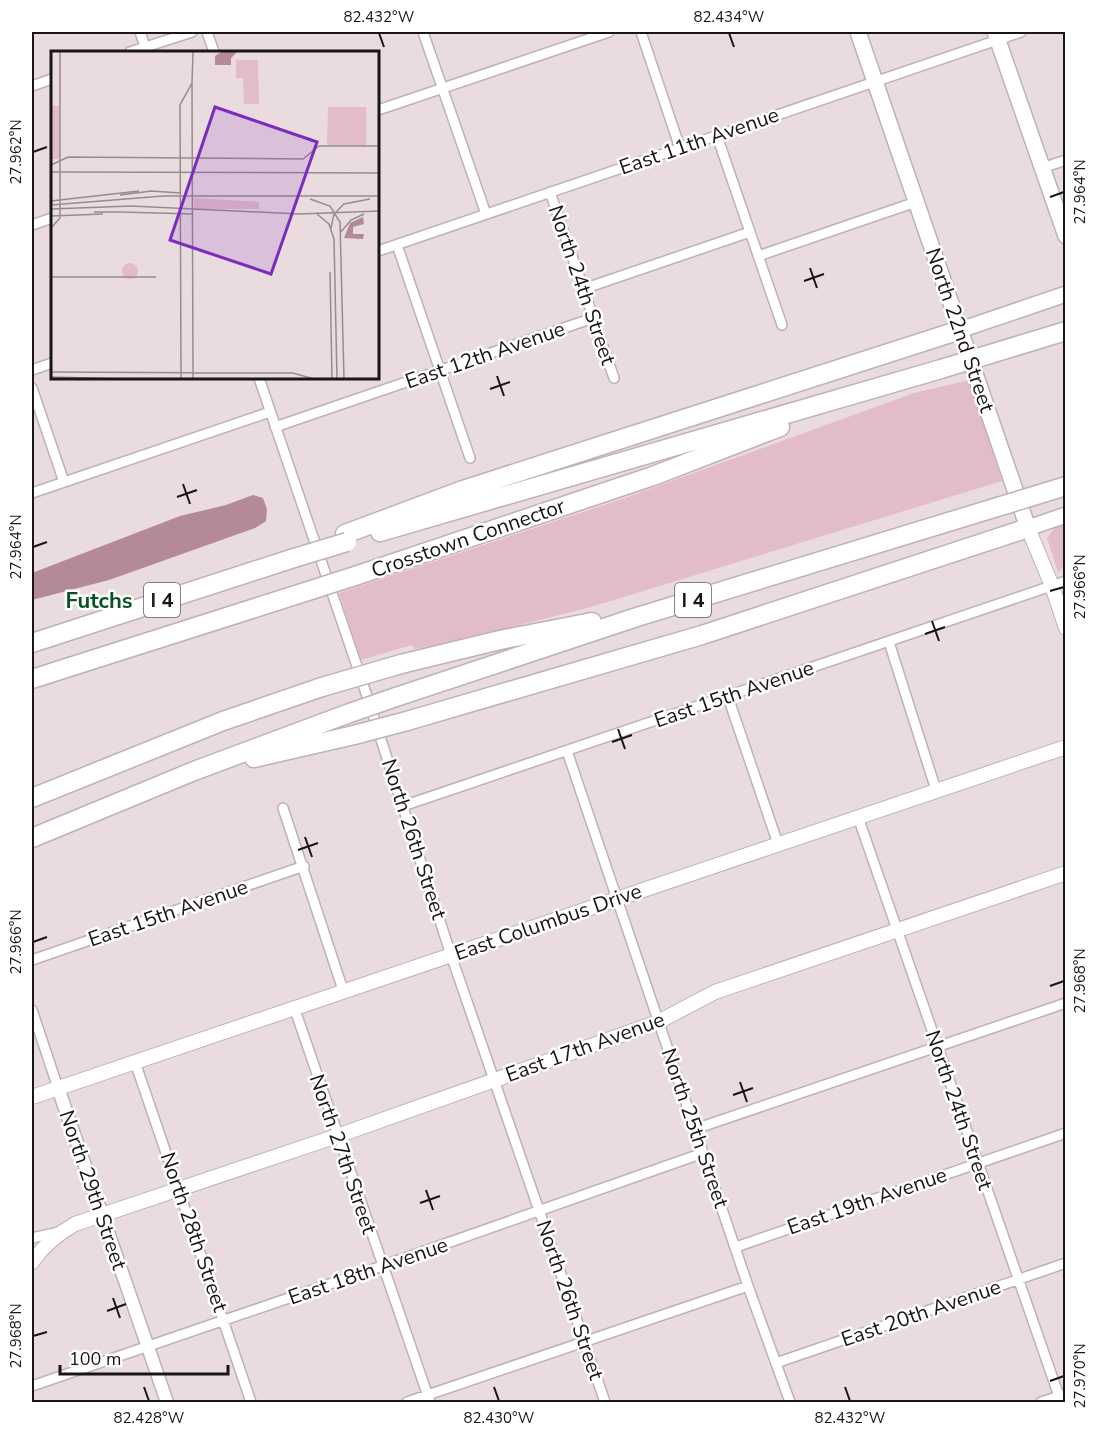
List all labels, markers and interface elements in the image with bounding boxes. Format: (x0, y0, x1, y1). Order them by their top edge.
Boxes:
text: 82.432°W (344, 7, 415, 27)
text: 82.434°W (694, 7, 765, 27)
inset map (51, 51, 380, 380)
street label: East 11th Avenue (615, 101, 783, 181)
text: 27.962°N (6, 119, 26, 185)
text: 27.964°N (1070, 159, 1090, 225)
street label: North 24th Street (542, 201, 623, 369)
street label: North 22nd Street (919, 244, 1001, 416)
street label: East 12th Avenue (401, 315, 569, 395)
street label: Crosstown Connector (367, 492, 569, 584)
text: 27.964°N (6, 514, 26, 580)
text: 27.966°N (1070, 554, 1090, 620)
road number: I 4 (144, 583, 180, 617)
road number: I 4 (675, 583, 711, 617)
district label: Futchs (65, 586, 133, 616)
street label: East 15th Avenue (650, 654, 818, 734)
street label: North 26th Street (375, 755, 453, 923)
street label: East 15th Avenue (84, 873, 252, 953)
street label: East Columbus Drive (451, 877, 645, 967)
text: 27.966°N (6, 909, 26, 975)
text: 27.968°N (1070, 948, 1090, 1014)
street label: East 17th Avenue (502, 1005, 668, 1089)
street label: North 24th Street (919, 1026, 1000, 1194)
street label: North 25th Street (655, 1044, 736, 1212)
street label: North 27th Street (303, 1070, 384, 1238)
street label: North 29th Street (53, 1106, 134, 1274)
street label: North 28th Street (154, 1148, 235, 1316)
street label: East 19th Avenue (783, 1161, 951, 1241)
street label: North 26th Street (530, 1216, 611, 1384)
street label: East 18th Avenue (284, 1231, 452, 1311)
street label: East 20th Avenue (837, 1273, 1005, 1353)
text: 27.968°N (6, 1303, 26, 1369)
scale bar (60, 1338, 228, 1376)
text: 27.970°N (1070, 1343, 1090, 1409)
text: 100 m (69, 1347, 121, 1371)
text: 82.428°W (114, 1408, 185, 1428)
text: 82.430°W (464, 1408, 535, 1428)
text: 82.432°W (815, 1408, 886, 1428)

